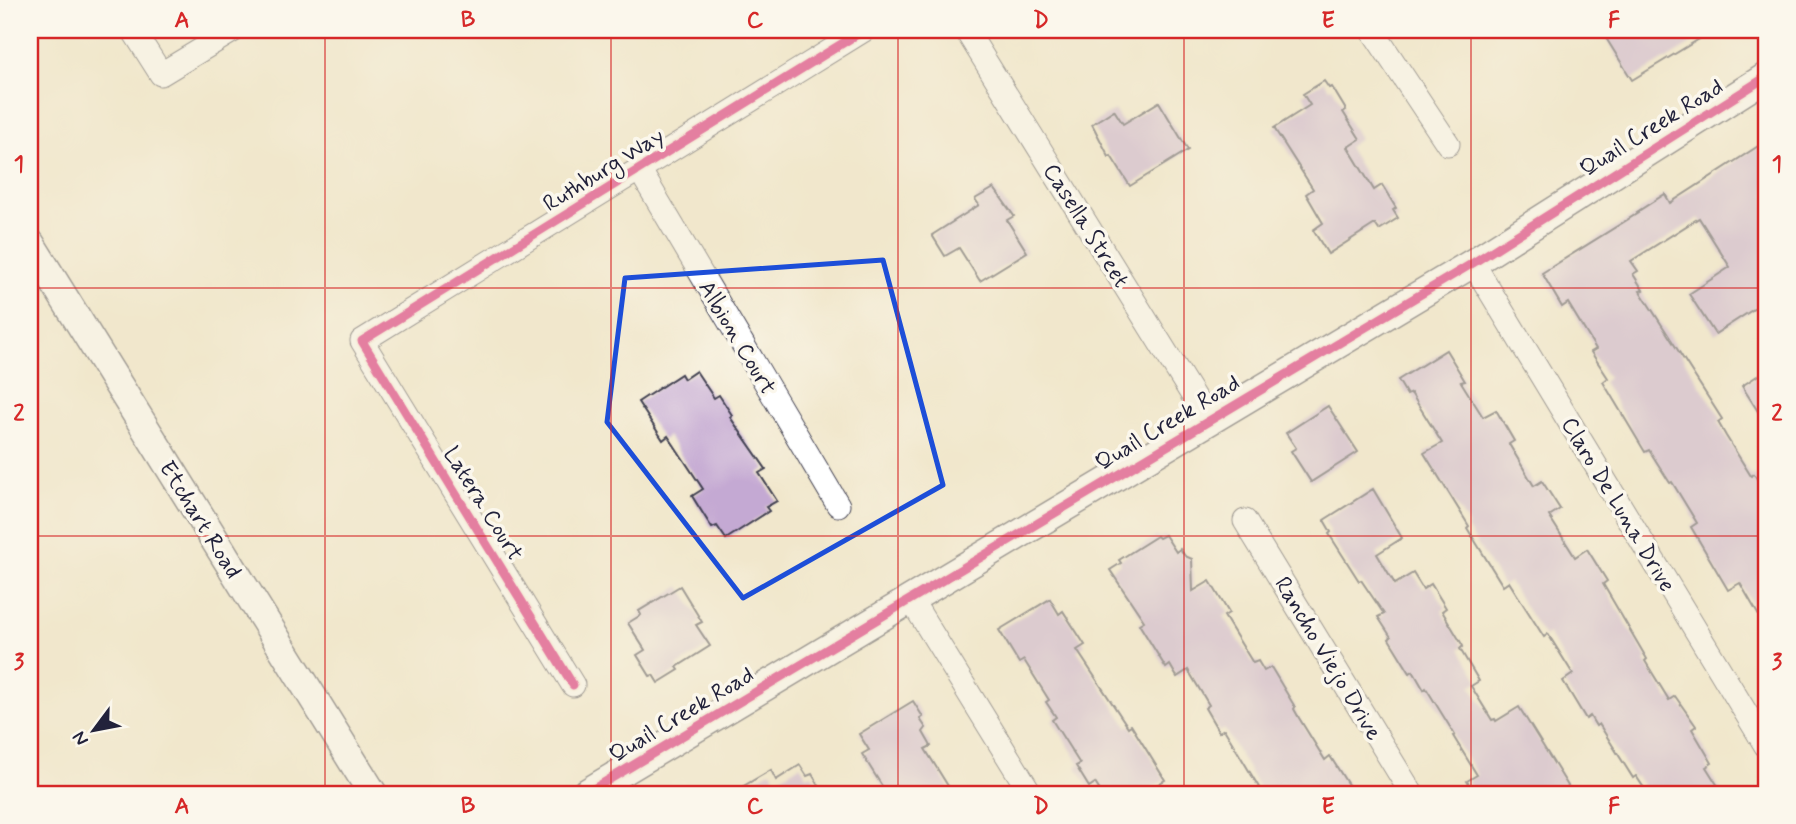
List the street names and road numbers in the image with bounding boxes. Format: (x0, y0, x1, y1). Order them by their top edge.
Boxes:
street label: Quail Creek Road (1575, 73, 1729, 185)
street label: Ruthburg Way (538, 122, 671, 221)
street label: Casella Street (1035, 158, 1135, 294)
street label: Albion Court (690, 275, 782, 401)
street label: Quail Creek Road (1090, 369, 1246, 479)
street label: Claro De Luna Drive (1553, 412, 1681, 598)
street label: Latera Court (435, 441, 529, 567)
street label: Etchart Road (151, 456, 247, 585)
street label: Rancho Viejo Drive (1267, 572, 1388, 747)
street label: Quail Creek Road (604, 661, 760, 771)

